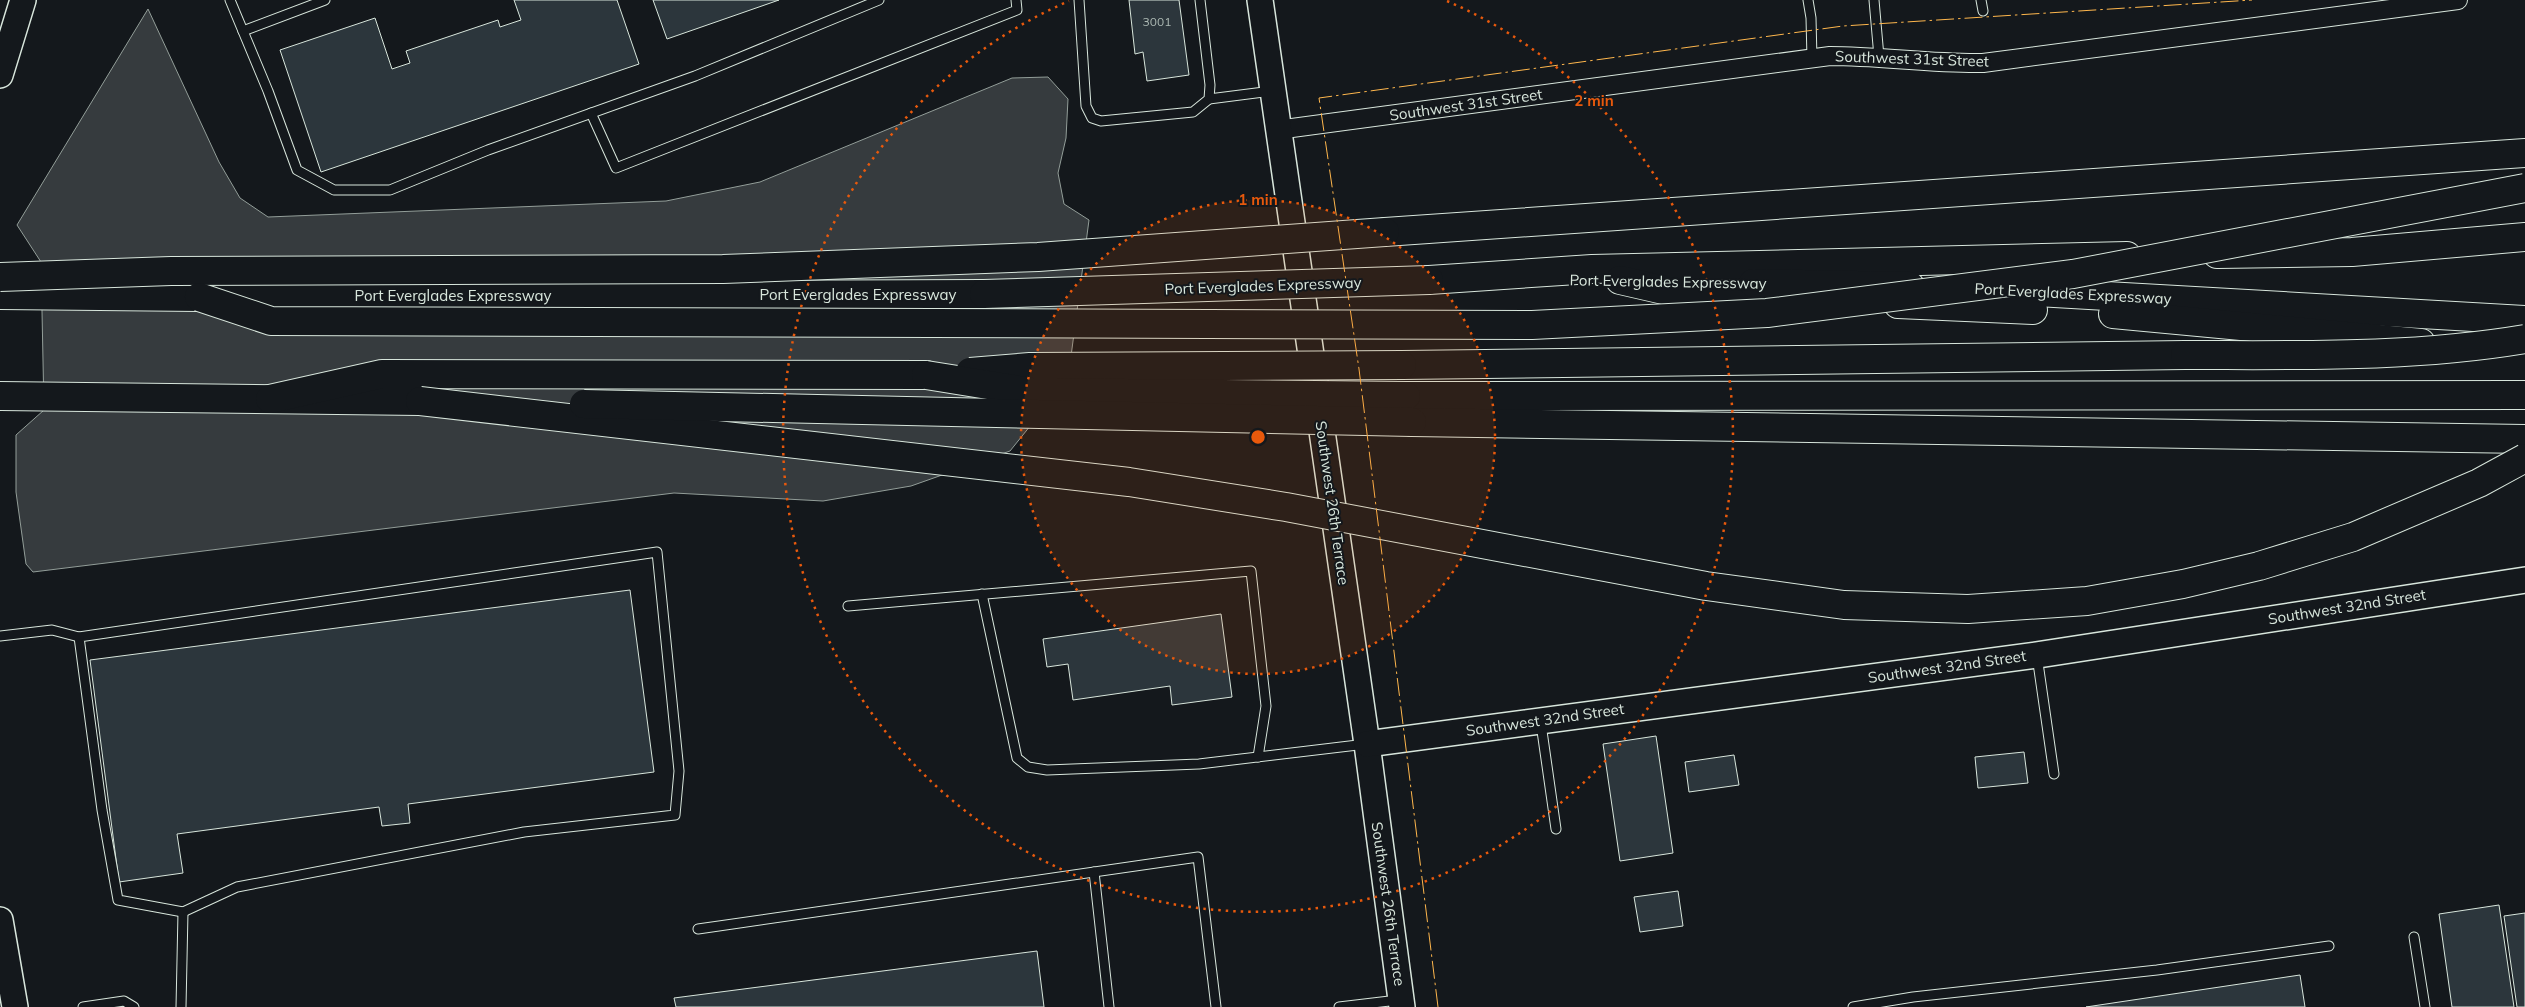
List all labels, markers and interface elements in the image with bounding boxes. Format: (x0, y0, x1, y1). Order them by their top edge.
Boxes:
house number: 3001 (1143, 14, 1171, 29)
street label: Southwest 31st Street (1835, 46, 1989, 71)
street label: Southwest 31st Street (1388, 84, 1544, 125)
text: 2 min (1574, 91, 1614, 110)
text: 1 min (1238, 190, 1278, 209)
street label: Port Everglades Expressway (1569, 270, 1767, 293)
street label: Port Everglades Expressway (1164, 273, 1362, 298)
street label: Port Everglades Expressway (1974, 279, 2172, 308)
street label: Port Everglades Expressway (759, 285, 957, 304)
street label: Port Everglades Expressway (354, 286, 552, 305)
street label: Southwest 26th Terrace (1312, 420, 1353, 586)
centre of rings (1249, 428, 1267, 446)
street label: Southwest 32nd Street (2267, 585, 2427, 628)
street label: Southwest 32nd Street (1867, 646, 2027, 687)
street label: Southwest 32nd Street (1465, 699, 1625, 740)
street label: Southwest 26th Terrace (1368, 821, 1409, 987)

